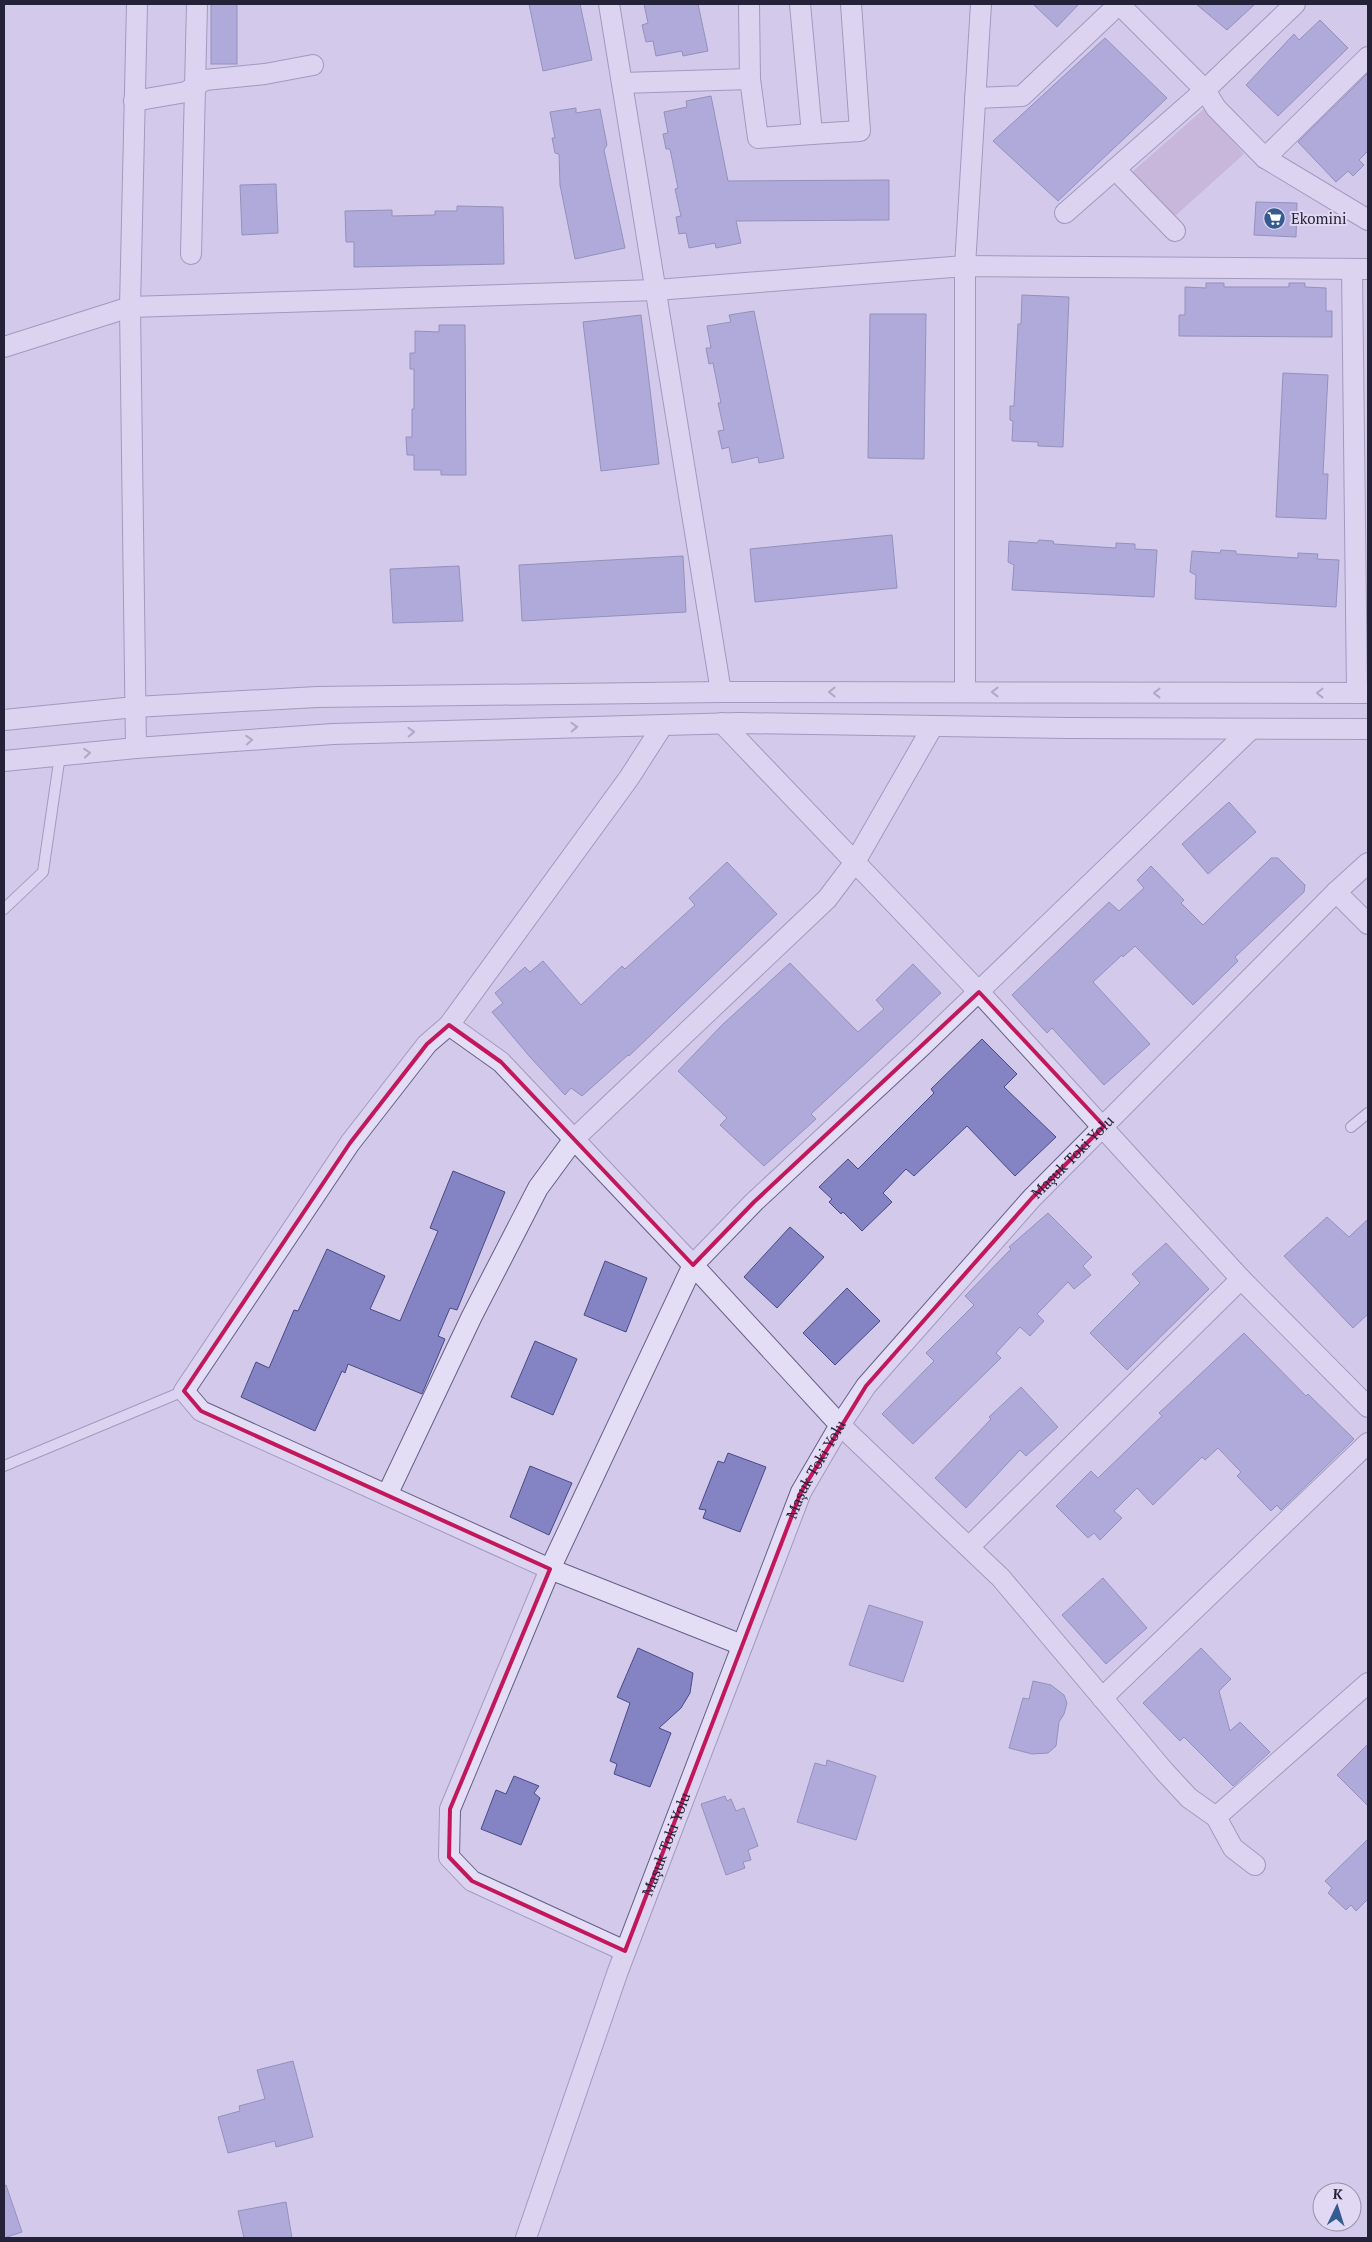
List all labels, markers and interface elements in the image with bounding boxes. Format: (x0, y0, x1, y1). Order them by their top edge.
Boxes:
supermarket icon: Ekomini (1263, 207, 1287, 231)
place label: Ekomini (1291, 208, 1346, 228)
one-way arrow (828, 687, 836, 697)
one-way arrow (990, 687, 998, 697)
one-way arrow (1153, 688, 1160, 698)
one-way arrow (1315, 688, 1323, 698)
one-way arrow (570, 722, 578, 733)
one-way arrow (408, 727, 416, 737)
one-way arrow (245, 735, 253, 746)
one-way arrow (83, 747, 91, 758)
street label: Maşuk Toki Yolu (1026, 1110, 1118, 1202)
street label: Maşuk Toki Yolu (781, 1416, 850, 1521)
street label: Maşuk Toki Yolu (637, 1789, 695, 1899)
north arrow (1312, 2182, 1362, 2232)
text: K (1332, 2184, 1344, 2203)

